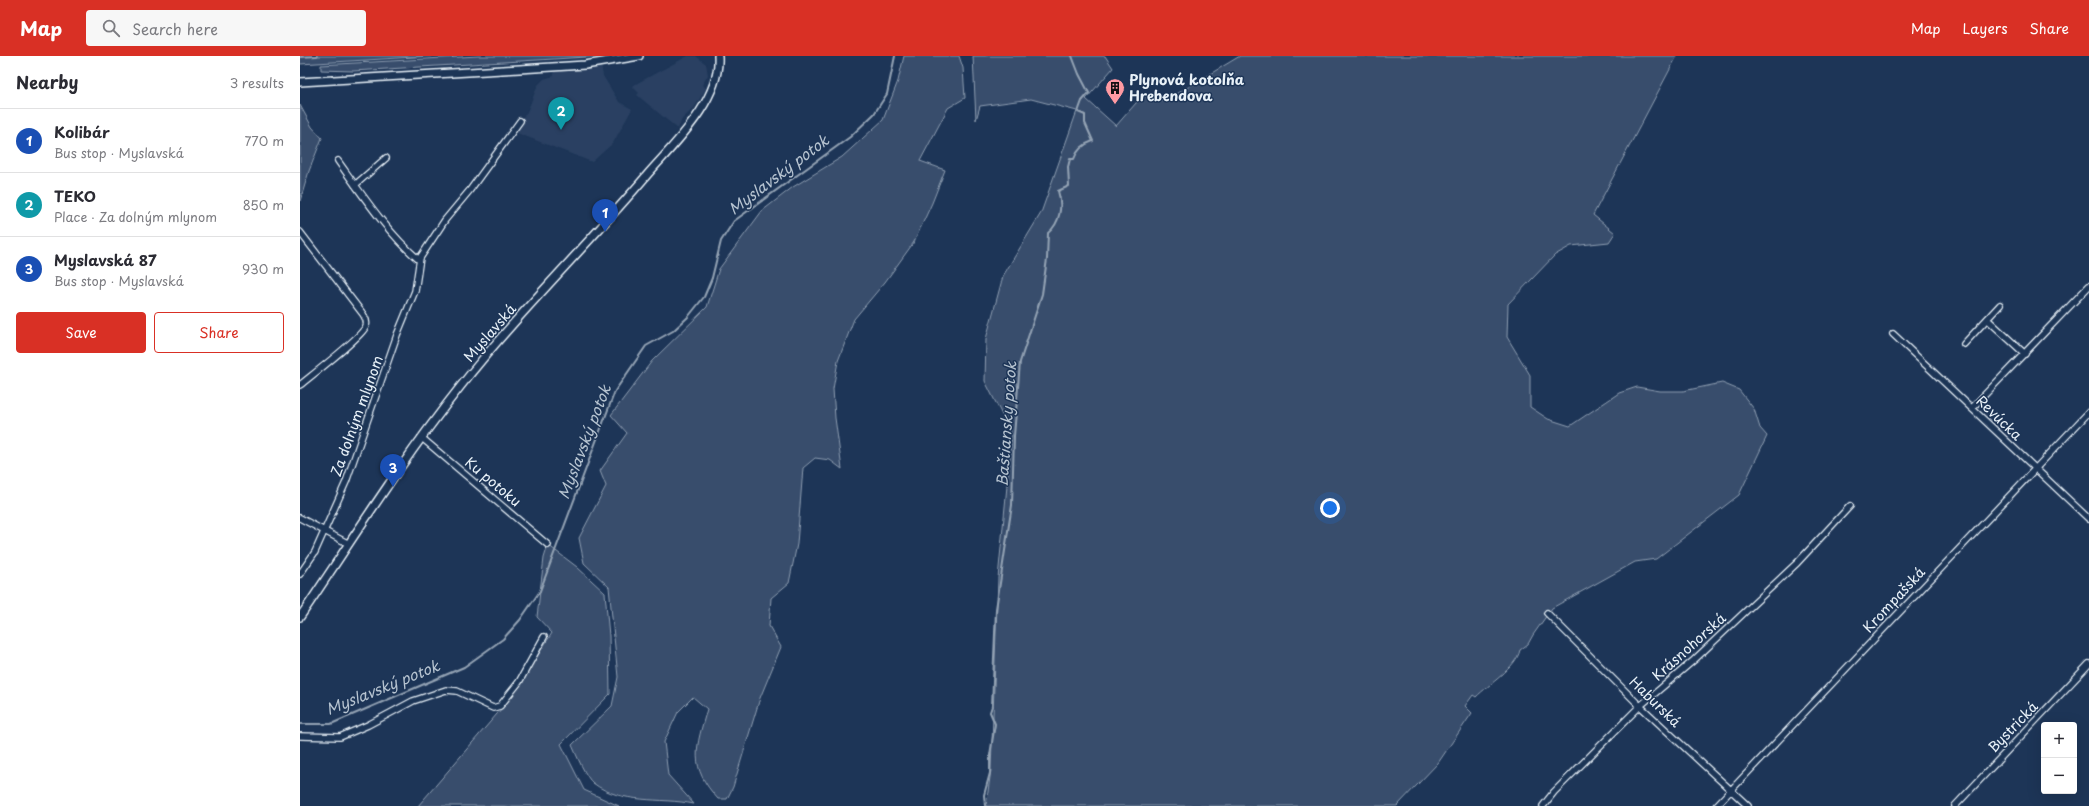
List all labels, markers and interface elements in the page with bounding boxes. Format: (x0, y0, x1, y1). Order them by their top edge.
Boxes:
search box (86, 10, 366, 46)
text: Map (20, 14, 62, 42)
icon: search (100, 17, 122, 39)
text: Search here (132, 17, 218, 40)
text: Map (1911, 18, 1941, 39)
text: Layers (1963, 18, 2008, 39)
text: Share (2030, 18, 2069, 39)
text: Nearby (16, 69, 78, 95)
place label: Plynová kotolňa Hrebendova (1129, 69, 1245, 106)
text: 3 results (230, 73, 284, 92)
building icon: Plynová kotolňa Hrebendova (1104, 77, 1126, 105)
pin: 2 (548, 97, 574, 130)
text: Kolibár (54, 120, 110, 143)
water label: Myslavský potok (723, 128, 834, 219)
text: 1 (26, 131, 32, 150)
text: 770 m (244, 131, 284, 150)
text: Bus stop · Myslavská (54, 143, 184, 162)
text: TEKO (54, 184, 96, 207)
text: 2 (24, 195, 34, 214)
text: 850 m (243, 195, 284, 214)
pin: 1 (592, 199, 618, 232)
text: Place · Za dolným mlynom (54, 207, 217, 226)
text: Myslavská 87 (54, 248, 157, 271)
text: 3 (25, 259, 33, 278)
text: 930 m (242, 259, 284, 278)
text: Bus stop · Myslavská (54, 271, 184, 290)
street label: Myslavská (458, 299, 521, 366)
button: Save (16, 312, 146, 353)
button: Share (154, 312, 284, 353)
street label: Za dolným mlynom (325, 352, 388, 479)
water label: Baštiansky potok (990, 360, 1021, 487)
water label: Myslavský potok (551, 380, 616, 502)
street label: Revúcka (1972, 390, 2027, 445)
street label: Ku potoku (461, 452, 526, 511)
pin: 3 (380, 454, 406, 487)
your location (1320, 498, 1340, 518)
street label: Krompašská (1858, 562, 1930, 637)
street label: Krásnohorská (1647, 608, 1730, 686)
water label: Myslavský potok (322, 653, 443, 720)
street label: Haburská (1625, 672, 1686, 732)
street label: Bystrická (1983, 696, 2043, 757)
map controls (2041, 722, 2077, 794)
button: + (2041, 722, 2077, 758)
button: − (2041, 758, 2077, 794)

